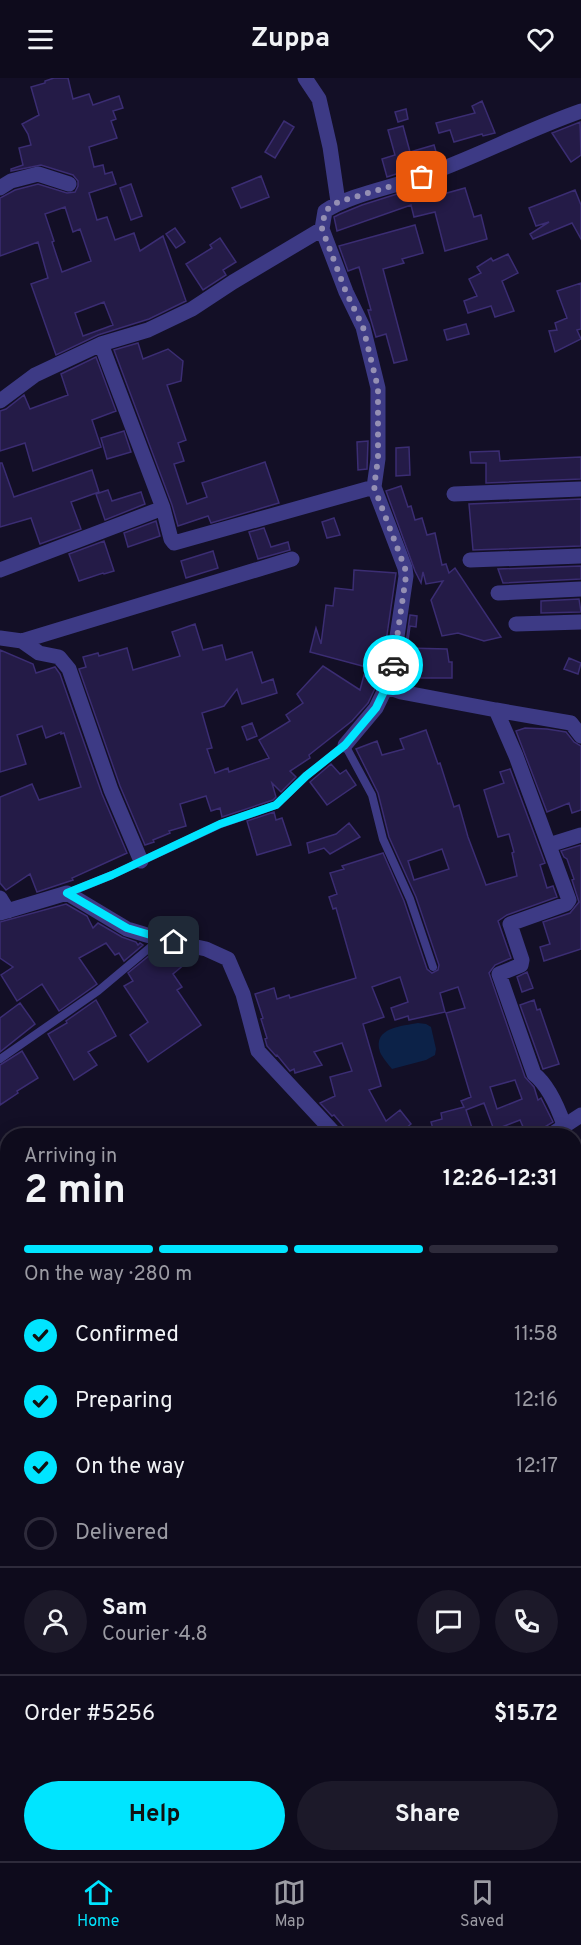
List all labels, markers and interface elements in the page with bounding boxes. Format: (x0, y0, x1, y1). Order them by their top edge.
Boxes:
text: Zuppa (251, 22, 330, 56)
icon: menu (24, 23, 57, 56)
icon: heart (524, 23, 557, 56)
pin (396, 151, 447, 202)
icon: bag (405, 160, 438, 193)
courier (363, 635, 423, 695)
icon: car (377, 649, 410, 682)
pin (148, 916, 199, 967)
icon: home (157, 925, 190, 958)
text: Arriving in (24, 1144, 117, 1170)
text: 12:26–12:31 (443, 1166, 558, 1193)
text: 2 min (24, 1168, 126, 1217)
text: On the way · 280 m (24, 1262, 192, 1288)
icon: check (24, 1319, 57, 1352)
text: Confirmed (75, 1322, 179, 1349)
text: 11:58 (514, 1322, 558, 1348)
icon: check (24, 1385, 57, 1418)
text: Preparing (75, 1388, 173, 1415)
text: 12:16 (514, 1388, 558, 1414)
icon: check (24, 1451, 57, 1484)
text: On the way (75, 1454, 185, 1481)
text: 12:17 (516, 1454, 558, 1480)
text: Delivered (75, 1520, 169, 1547)
button: person (24, 1590, 87, 1653)
button: chat (417, 1590, 480, 1653)
button: phone (495, 1590, 558, 1653)
text: Sam (102, 1595, 147, 1622)
text: Courier · 4.8 (102, 1622, 208, 1648)
text: Order #5256 (24, 1701, 155, 1728)
text: $15.72 (494, 1701, 558, 1728)
button: Help (24, 1781, 285, 1850)
button: Share (297, 1781, 558, 1850)
tab: Home (77, 1876, 119, 1932)
tab: Map (273, 1876, 306, 1932)
tab: Saved (460, 1876, 504, 1932)

